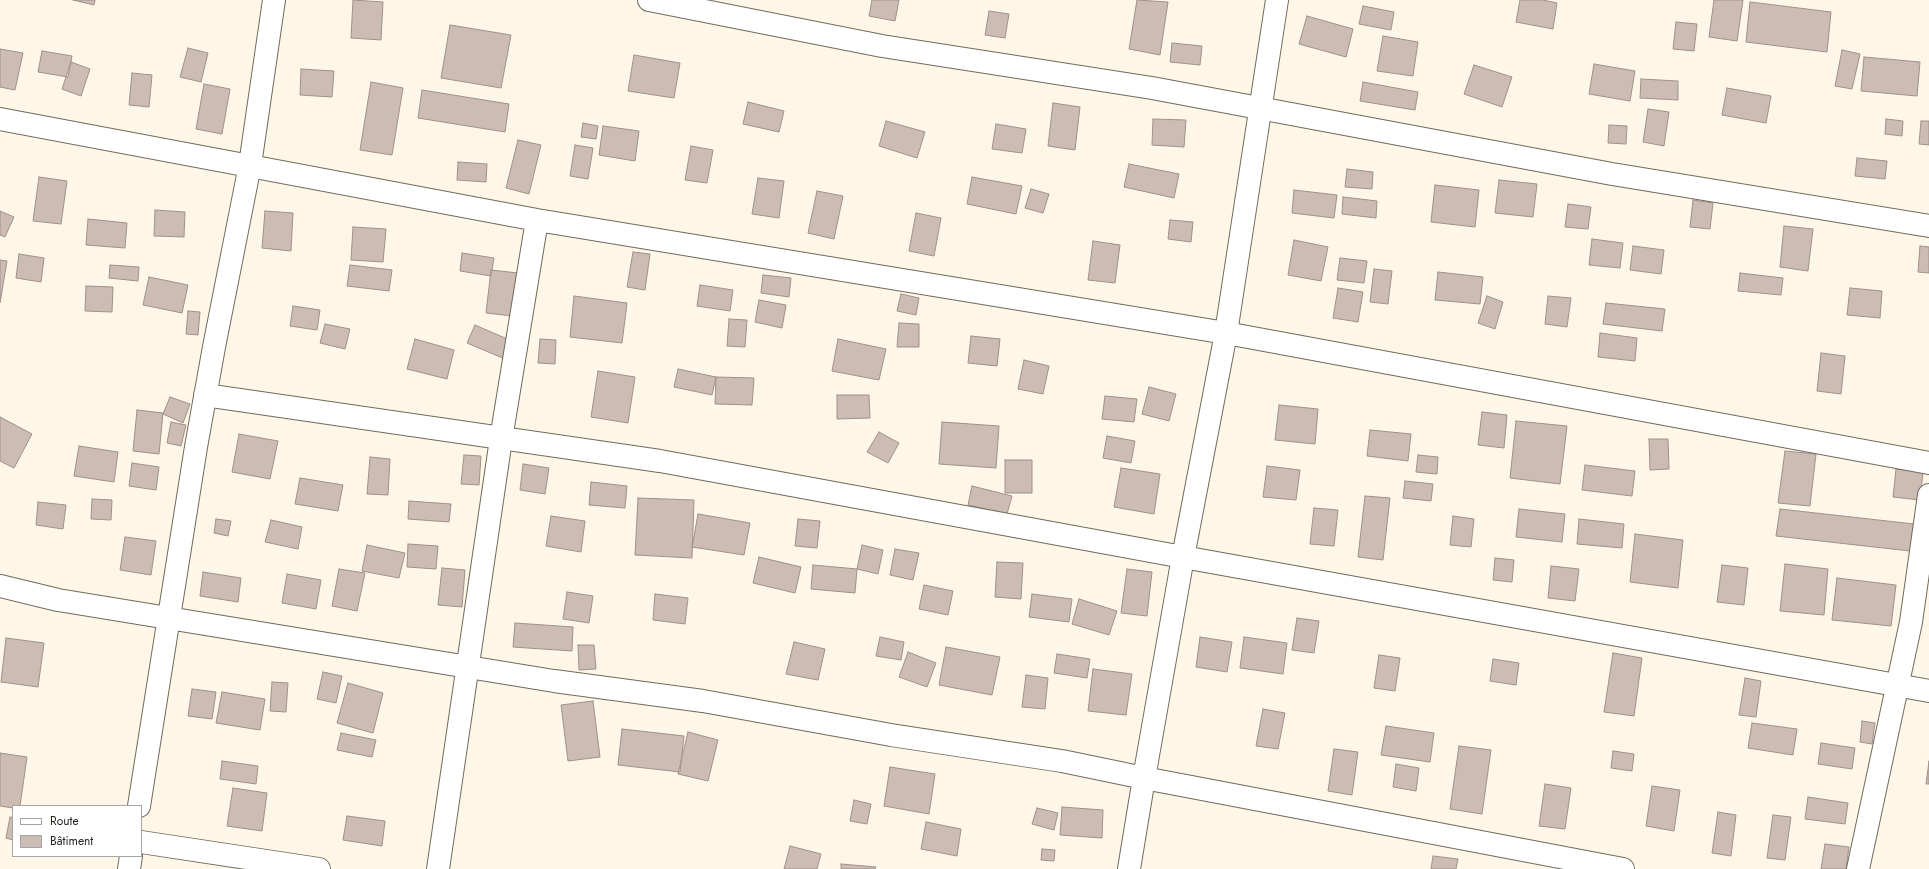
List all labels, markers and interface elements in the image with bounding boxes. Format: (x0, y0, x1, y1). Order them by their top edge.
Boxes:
legend (12, 805, 142, 857)
text: Route (50, 812, 79, 830)
text: Bâtiment (50, 832, 93, 850)

